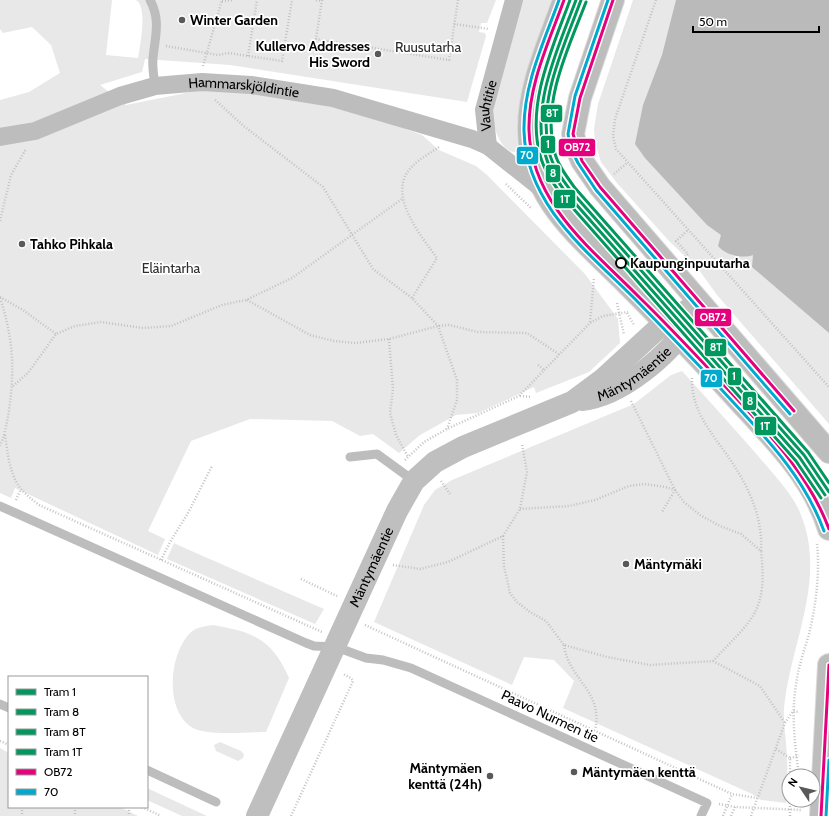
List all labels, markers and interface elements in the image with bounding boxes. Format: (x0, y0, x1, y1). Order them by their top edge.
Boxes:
scale bar (693, 8, 819, 34)
place label: Winter Garden (190, 11, 278, 29)
text: 50 m (699, 14, 727, 29)
marker: Winter Garden (177, 15, 187, 25)
place label: Kullervo Addresses His Sword (256, 37, 370, 71)
park label: Ruusutarha (395, 38, 461, 56)
marker: Kullervo Addresses His Sword (373, 49, 383, 59)
street label: Hammarskjöldintie (188, 73, 300, 102)
street label: Vauhtitie (475, 78, 501, 132)
line badge: 8T (540, 104, 563, 123)
text: 8T (546, 106, 558, 120)
line badge: 1 (540, 135, 556, 154)
text: 1 (546, 137, 550, 151)
line badge: OB72 (558, 138, 596, 157)
text: OB72 (564, 140, 590, 154)
line badge: 70 (516, 146, 539, 165)
text: 70 (520, 148, 534, 162)
line badge: 8 (545, 164, 561, 183)
text: 8 (550, 166, 557, 180)
line badge: 1T (553, 189, 576, 209)
text: 1T (560, 192, 570, 206)
place label: Tahko Pihkala (30, 235, 113, 253)
marker: Tahko Pihkala (17, 239, 27, 249)
place label: Kaupunginpuutarha (630, 254, 750, 272)
marker: Kaupunginpuutarha (615, 257, 627, 269)
park label: Eläintarha (142, 259, 201, 277)
line badge: OB72 (694, 308, 732, 327)
text: OB72 (700, 310, 726, 324)
line badge: 8T (704, 338, 727, 357)
text: 8T (710, 340, 722, 354)
street label: Mäntymäentie (594, 343, 675, 405)
line badge: 1 (727, 367, 742, 386)
line badge: 70 (700, 369, 723, 388)
text: 1 (732, 369, 736, 383)
text: 70 (704, 371, 718, 385)
line badge: 8 (742, 391, 757, 411)
text: 8 (747, 394, 754, 408)
line badge: 1T (754, 416, 777, 436)
text: 1T (760, 419, 770, 433)
street label: Mäntymäentie (345, 524, 397, 610)
place label: Mäntymäki (634, 555, 702, 573)
marker: Mäntymäki (621, 559, 631, 569)
legend (8, 676, 148, 808)
text: Tram 1 (44, 684, 76, 699)
street label: Paavo Nurmen tie (498, 686, 602, 746)
text: Tram 8 (44, 704, 79, 719)
text: Tram 8T (44, 724, 86, 739)
text: Tram 1T (44, 744, 83, 759)
place label: Mäntymäen kenttä (24h) (408, 759, 482, 793)
place label: Mäntymäen kenttä (582, 763, 696, 781)
text: OB72 (44, 764, 73, 779)
marker: Mäntymäen kenttä (569, 767, 579, 777)
north arrow (781, 768, 821, 808)
marker: Mäntymäen kenttä (24h) (485, 771, 495, 781)
text: N (785, 775, 801, 789)
text: 70 (44, 784, 58, 799)

